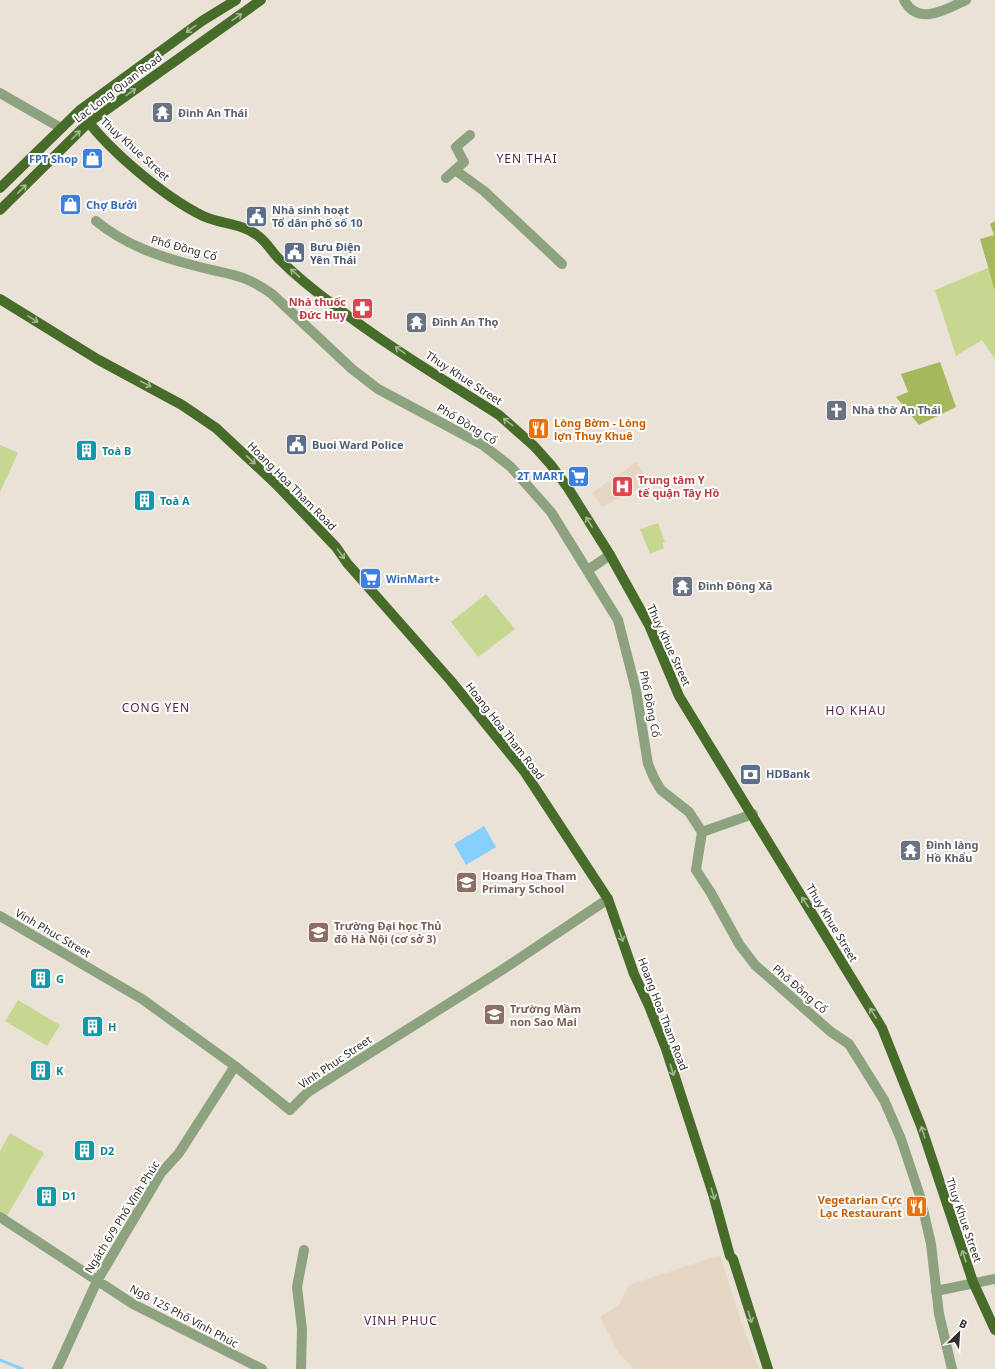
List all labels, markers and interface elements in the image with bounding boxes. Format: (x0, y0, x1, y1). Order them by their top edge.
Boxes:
one-way arrow (231, 12, 243, 20)
one-way arrow (186, 25, 197, 33)
street label: Lac Long Quan Road (71, 50, 165, 126)
one-way arrow (126, 88, 137, 96)
temple icon: Đình An Thái (149, 100, 175, 126)
place label: Đình An Thái (178, 105, 248, 120)
street label: Thuy Khue Street (97, 113, 173, 184)
one-way arrow (71, 130, 81, 140)
shop icon: FPT Shop (80, 146, 106, 172)
district label: YEN THAI (496, 150, 558, 167)
place label: FPT Shop (29, 151, 78, 166)
one-way arrow (17, 184, 27, 194)
shop icon: Chợ Bưởi (57, 192, 83, 218)
place label: Chợ Bưởi (86, 197, 137, 212)
place label: Nhà sinh hoạt Tổ dân phố số 10 (272, 202, 363, 230)
public building icon: Nhà sinh hoạt Tổ dân phố số 10 (244, 203, 270, 229)
street label: Phố Đồng Cổ (149, 232, 219, 264)
place label: Bưu Điện Yên Thái (310, 239, 361, 267)
public building icon: Bưu Điện Yên Thái (282, 240, 308, 266)
one-way arrow (290, 268, 300, 278)
place label: Nhà thuốc Đức Huy (289, 294, 347, 322)
pharmacy icon: Nhà thuốc Đức Huy (349, 295, 375, 321)
temple icon: Đình An Thọ (404, 309, 430, 335)
place label: Đình An Thọ (432, 314, 499, 329)
one-way arrow (27, 316, 39, 324)
one-way arrow (394, 346, 405, 354)
street label: Thuy Khue Street (423, 347, 505, 408)
one-way arrow (140, 381, 152, 389)
church icon: Nhà thờ An Thái (823, 397, 849, 423)
street label: Phố Đồng Cổ (434, 400, 500, 448)
place label: Nhà thờ An Thái (852, 402, 941, 417)
place label: Lòng Bờm - Lòng lợn Thuỵ Khuê (554, 415, 646, 443)
restaurant icon: Lòng Bờm - Lòng lợn Thuỵ Khuê (526, 416, 552, 442)
one-way arrow (502, 417, 513, 426)
public building icon: Buoi Ward Police (283, 432, 309, 458)
place label: Buoi Ward Police (312, 437, 404, 452)
building icon: Toà B (73, 438, 99, 464)
street label: Hoang Hoa Tham Road (245, 438, 340, 533)
place label: Toà B (102, 443, 131, 458)
one-way arrow (246, 455, 256, 465)
supermarket icon: 2T MART (566, 463, 592, 489)
place label: 2T MART (517, 468, 565, 483)
place label: Trung tâm Y tế quận Tây Hồ (638, 472, 720, 500)
hospital icon: Trung tâm Y tế quận Tây Hồ (610, 473, 636, 499)
building icon: Toà A (131, 488, 157, 514)
place label: Toà A (160, 493, 190, 508)
one-way arrow (584, 516, 592, 528)
one-way arrow (337, 548, 345, 559)
supermarket icon: WinMart+ (358, 566, 384, 592)
place label: WinMart+ (386, 571, 440, 586)
temple icon: Đình Đông Xã (670, 573, 696, 599)
place label: Đình Đông Xã (698, 578, 772, 593)
street label: Thuy Khue Street (644, 602, 695, 688)
street label: Phố Đồng Cổ (637, 669, 664, 739)
street label: Hoang Hoa Tham Road (463, 679, 548, 783)
district label: CONG YEN (122, 699, 190, 716)
district label: HO KHAU (825, 702, 887, 719)
bank icon: HDBank (737, 761, 763, 787)
place label: HDBank (766, 766, 811, 781)
place label: Đình làng Hồ Khẩu (926, 837, 979, 865)
temple icon: Đình làng Hồ Khẩu (897, 838, 923, 864)
place label: Hoang Hoa Tham Primary School (482, 868, 576, 896)
school or university icon: Hoang Hoa Tham Primary School (453, 869, 479, 895)
street label: Thuy Khue Street (803, 881, 862, 964)
one-way arrow (801, 897, 809, 908)
street label: Vinh Phuc Street (13, 905, 94, 960)
place label: Trường Đại học Thủ đô Hà Nội (cơ sở 3) (334, 918, 442, 946)
school or university icon: Trường Đại học Thủ đô Hà Nội (cơ sở 3) (305, 919, 331, 945)
one-way arrow (618, 929, 625, 942)
street label: Hoang Hoa Tham Road (635, 955, 692, 1072)
street label: Phố Đồng Cổ (770, 961, 831, 1017)
building icon: G (27, 966, 53, 992)
place label: G (56, 971, 64, 986)
place label: Trường Mầm non Sao Mai (510, 1001, 581, 1029)
school or university icon: Trường Mầm non Sao Mai (482, 1002, 508, 1028)
one-way arrow (869, 1008, 877, 1019)
building icon: H (79, 1014, 105, 1040)
place label: H (108, 1019, 116, 1034)
street label: Vinh Phuc Street (295, 1032, 374, 1092)
building icon: K (27, 1058, 53, 1084)
place label: K (56, 1063, 64, 1078)
one-way arrow (669, 1064, 676, 1077)
one-way arrow (919, 1126, 926, 1139)
building icon: D2 (72, 1138, 98, 1164)
place label: D2 (100, 1143, 114, 1158)
street label: Ngách 6/9 Phố Vĩnh Phúc (81, 1158, 162, 1276)
street label: Thuy Khue Street (943, 1176, 986, 1264)
building icon: D1 (34, 1183, 60, 1209)
one-way arrow (710, 1187, 717, 1200)
place label: D1 (62, 1188, 76, 1203)
place label: Vegetarian Cực Lạc Restaurant (818, 1192, 902, 1220)
restaurant icon: Vegetarian Cực Lạc Restaurant (904, 1193, 930, 1219)
one-way arrow (960, 1249, 967, 1262)
street label: Ngõ 125 Phố Vĩnh Phúc (127, 1281, 241, 1351)
one-way arrow (747, 1311, 754, 1324)
district label: VINH PHUC (364, 1312, 438, 1329)
north arrow (939, 1313, 979, 1353)
text: B (957, 1315, 970, 1332)

